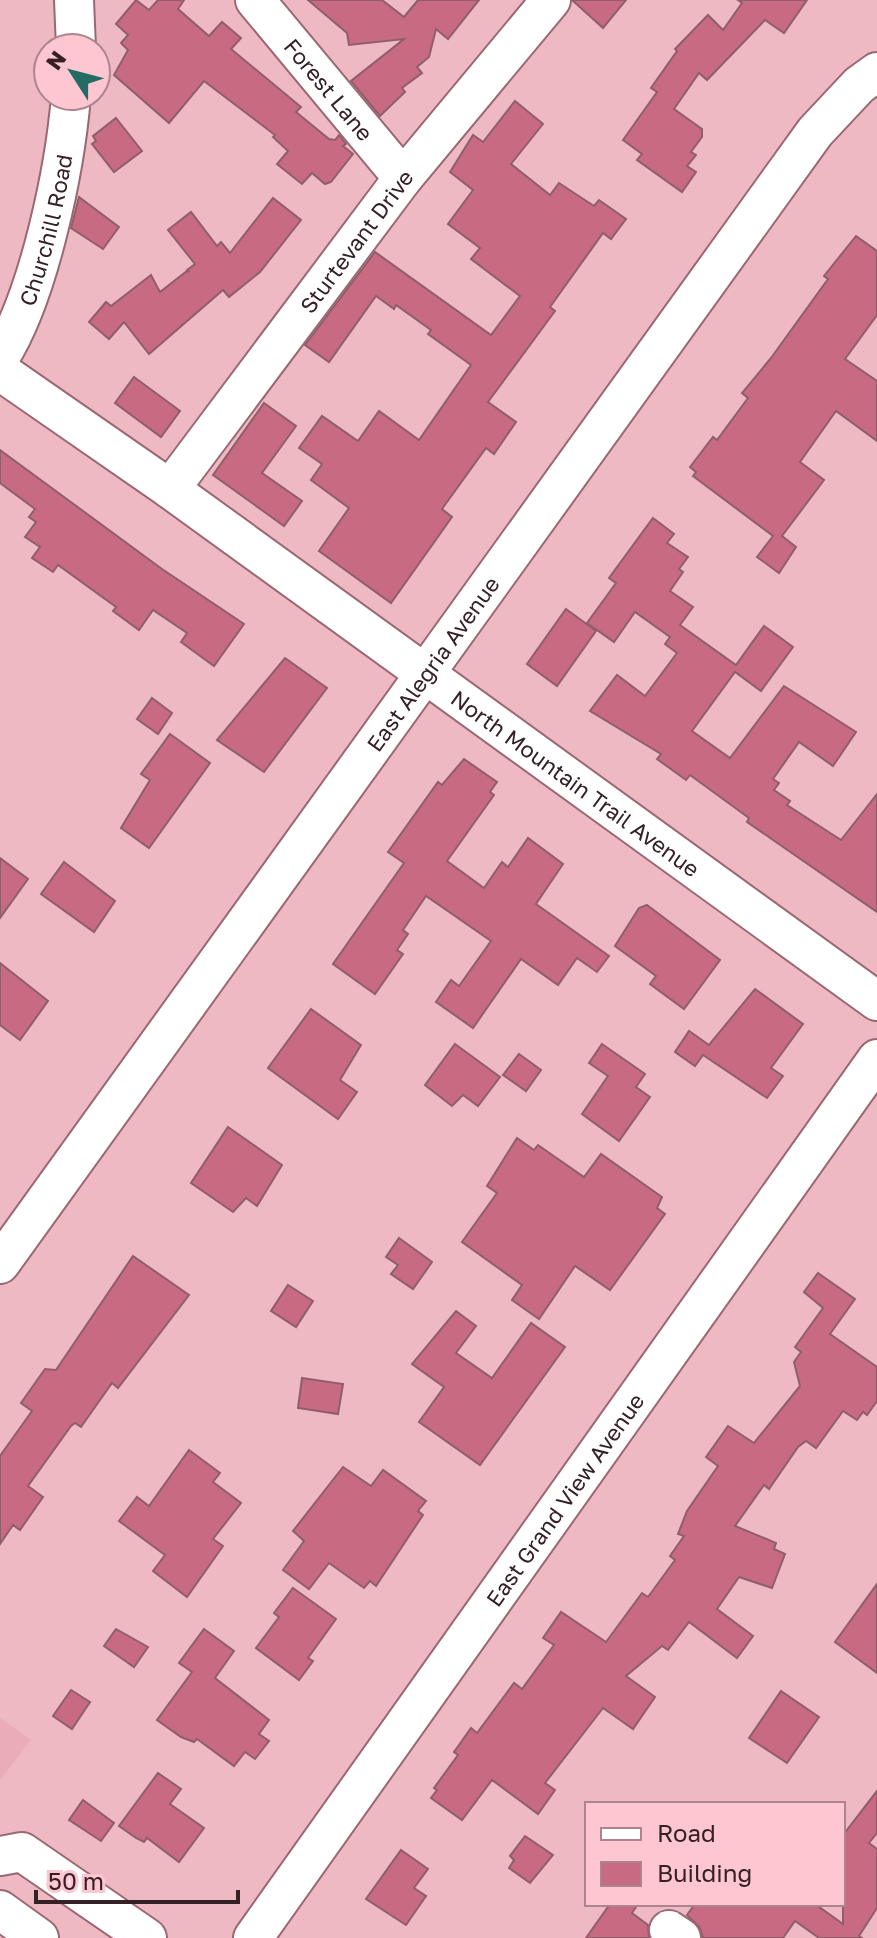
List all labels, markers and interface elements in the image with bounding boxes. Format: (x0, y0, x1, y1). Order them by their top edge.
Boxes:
north arrow (32, 32, 112, 112)
street label: Forest Lane (279, 33, 379, 146)
text: N (40, 45, 71, 75)
street label: Churchill Road (13, 152, 77, 309)
street label: Sturtevant Drive (293, 164, 418, 318)
street label: East Alegria Avenue (360, 571, 504, 756)
street label: North Mountain Trail Avenue (446, 684, 705, 882)
street label: East Grand View Avenue (480, 1388, 649, 1611)
legend (585, 1802, 845, 1906)
text: Road (657, 1818, 716, 1847)
scale bar (36, 1854, 238, 1904)
text: Building (657, 1858, 752, 1887)
text: 50 m (48, 1866, 104, 1895)

